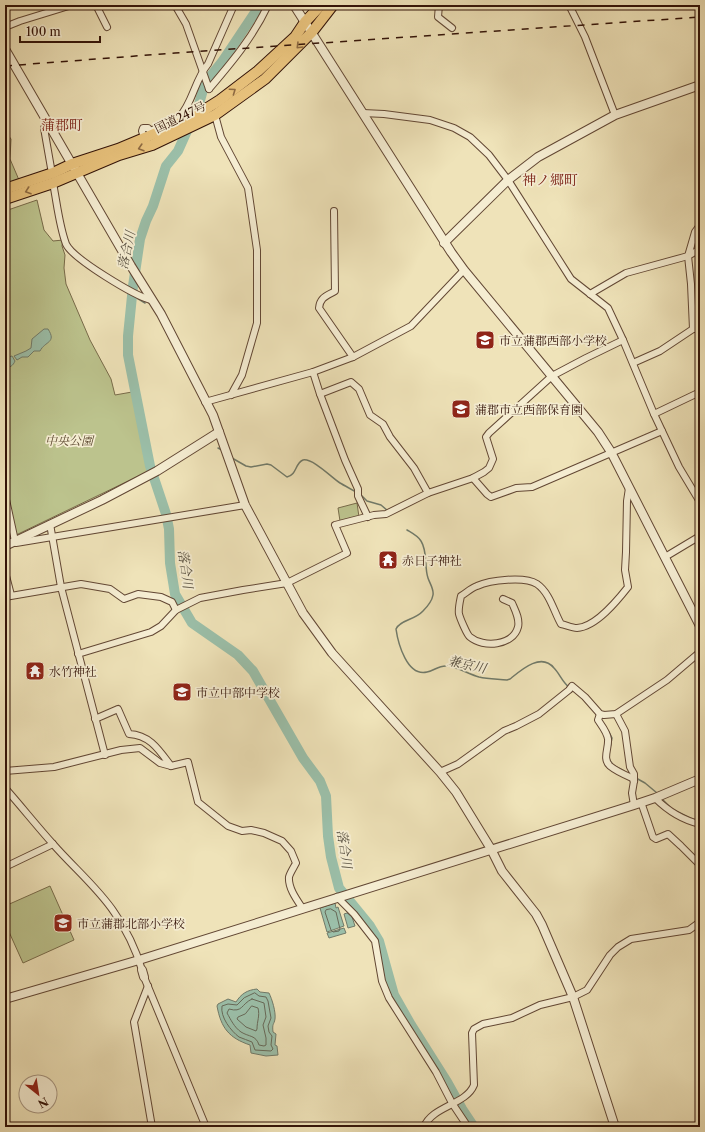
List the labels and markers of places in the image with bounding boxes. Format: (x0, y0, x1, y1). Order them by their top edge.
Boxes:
school or university icon: 市立蒲郡西部小学校 (474, 329, 496, 351)
place label: 市立蒲郡西部小学校 (499, 333, 607, 348)
school or university icon: 蒲郡市立西部保育園 (450, 398, 472, 420)
place label: 蒲郡市立西部保育園 (475, 402, 583, 417)
temple icon: 赤日子神社 (377, 549, 399, 571)
place label: 赤日子神社 (402, 553, 462, 568)
temple icon: 水竹神社 (24, 660, 46, 682)
place label: 水竹神社 (49, 664, 97, 679)
school or university icon: 市立中部中学校 (171, 681, 193, 703)
place label: 市立中部中学校 (196, 685, 280, 700)
school or university icon: 市立蒲郡北部小学校 (52, 912, 74, 934)
place label: 市立蒲郡北部小学校 (77, 916, 185, 931)

